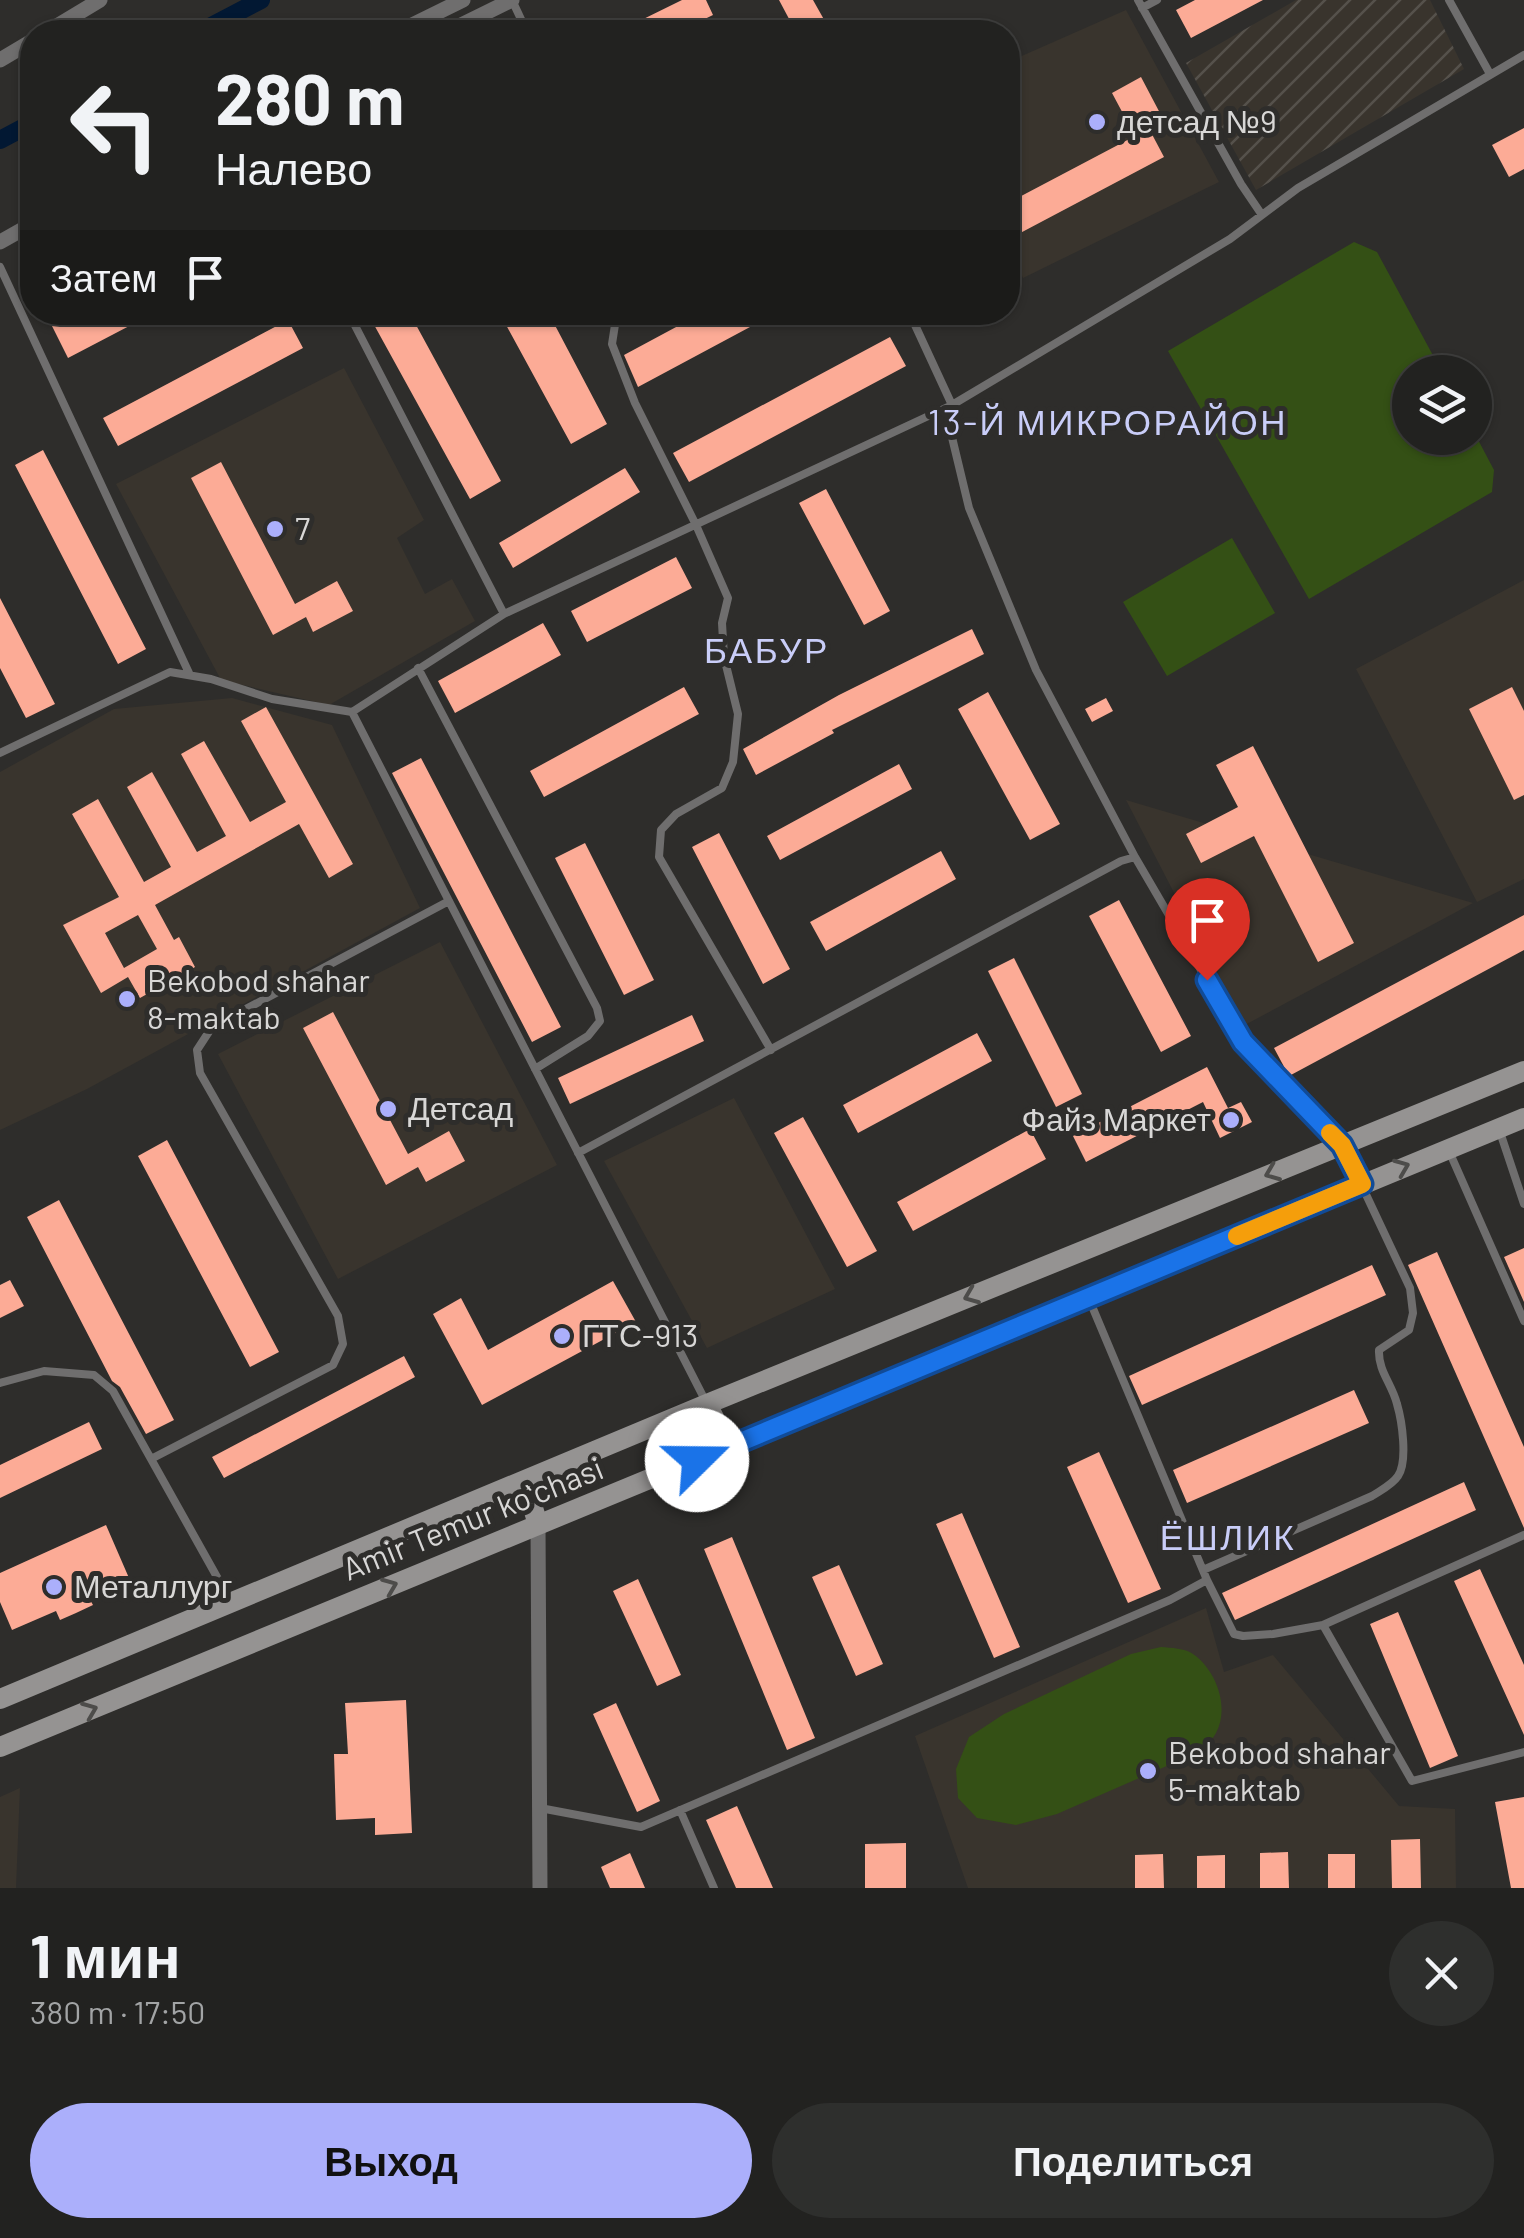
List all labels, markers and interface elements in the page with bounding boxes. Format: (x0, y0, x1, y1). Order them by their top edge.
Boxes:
text: 280 m (215, 55, 404, 139)
icon: left (50, 60, 180, 190)
place label: детсад №9 (1117, 101, 1277, 140)
marker: детсад №9 (1086, 111, 1108, 133)
text: Налево (215, 140, 372, 194)
icon: arrive (178, 250, 233, 305)
text: Затем (50, 254, 158, 300)
map controls (1392, 355, 1492, 455)
button: layers (1392, 355, 1492, 455)
district label: 13-Й МИКРОРАЙОН (928, 400, 1288, 442)
place label: 7 (295, 508, 310, 546)
marker: 7 (264, 518, 286, 540)
district label: БАБУР (704, 628, 830, 670)
pin (1165, 878, 1250, 981)
icon: arrive (1180, 893, 1235, 948)
place label: Bekobod shahar 8-maktab (147, 960, 370, 1035)
marker: Bekobod shahar 8-maktab (116, 988, 138, 1010)
place label: Детсад (408, 1088, 514, 1127)
marker: Детсад (377, 1098, 399, 1120)
place label: Файз Маркет (1022, 1099, 1211, 1138)
marker: Файз Маркет (1220, 1109, 1242, 1131)
one-way arrow (1393, 1159, 1410, 1179)
one-way arrow (1264, 1162, 1281, 1182)
one-way arrow (963, 1285, 981, 1305)
place label: ГТС-913 (582, 1315, 698, 1353)
marker: ГТС-913 (551, 1325, 573, 1347)
position arrow (645, 1408, 749, 1512)
street label: Amir Temur koʻchasi (336, 1447, 608, 1587)
district label: ЁШЛИК (1160, 1515, 1296, 1557)
place label: Металлург (74, 1566, 232, 1605)
marker: Металлург (43, 1576, 65, 1598)
one-way arrow (381, 1577, 398, 1597)
one-way arrow (80, 1701, 98, 1721)
place label: Bekobod shahar 5-maktab (1168, 1732, 1391, 1807)
marker: Bekobod shahar 5-maktab (1137, 1760, 1159, 1782)
text: 1 мин (30, 1918, 181, 1990)
button: close (1389, 1921, 1494, 2026)
text: 380 m · 17:50 (30, 1992, 205, 2030)
button: Выход (30, 2103, 752, 2218)
button: Поделиться (772, 2103, 1494, 2218)

